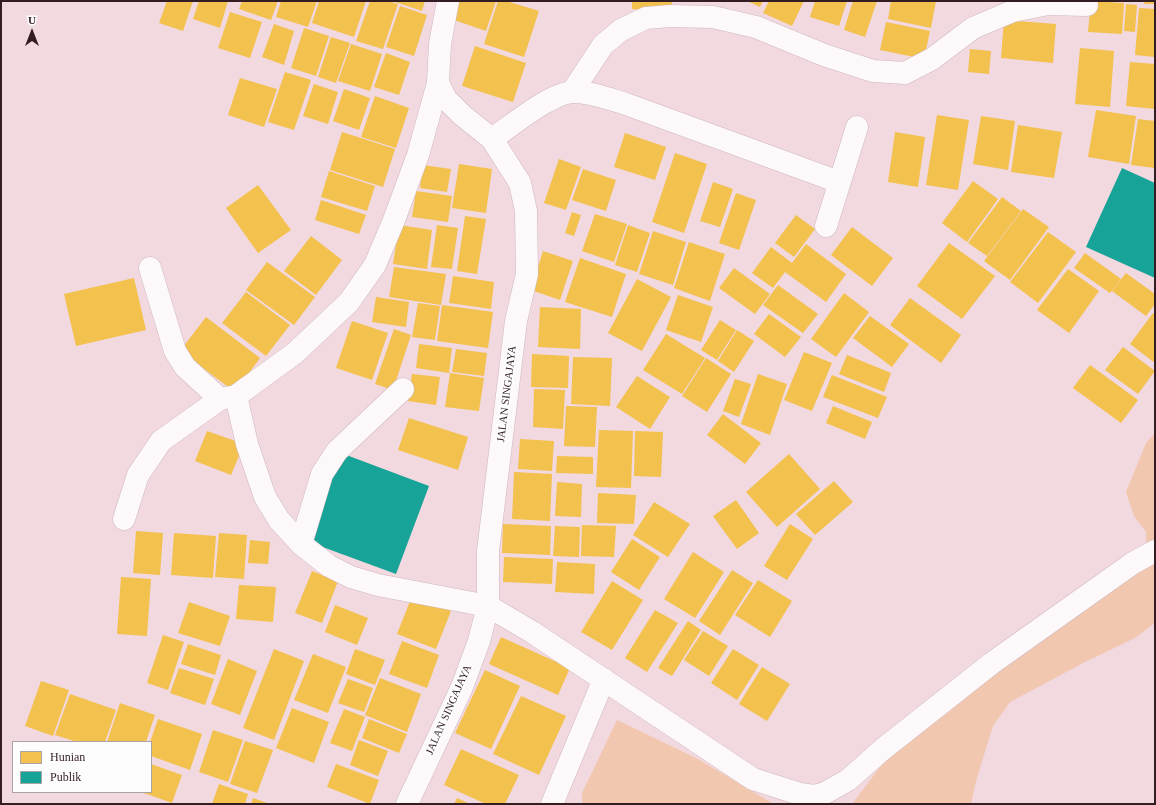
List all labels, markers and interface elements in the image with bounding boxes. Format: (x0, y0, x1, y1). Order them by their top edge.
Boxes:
north arrow (12, 12, 52, 52)
text: U (28, 14, 36, 26)
street label: JALAN SINGAJAYA (495, 345, 519, 443)
street label: JALAN SINGAJAYA (423, 663, 475, 757)
legend (12, 741, 152, 793)
text: Hunian (50, 750, 85, 764)
text: Publik (50, 770, 81, 784)

